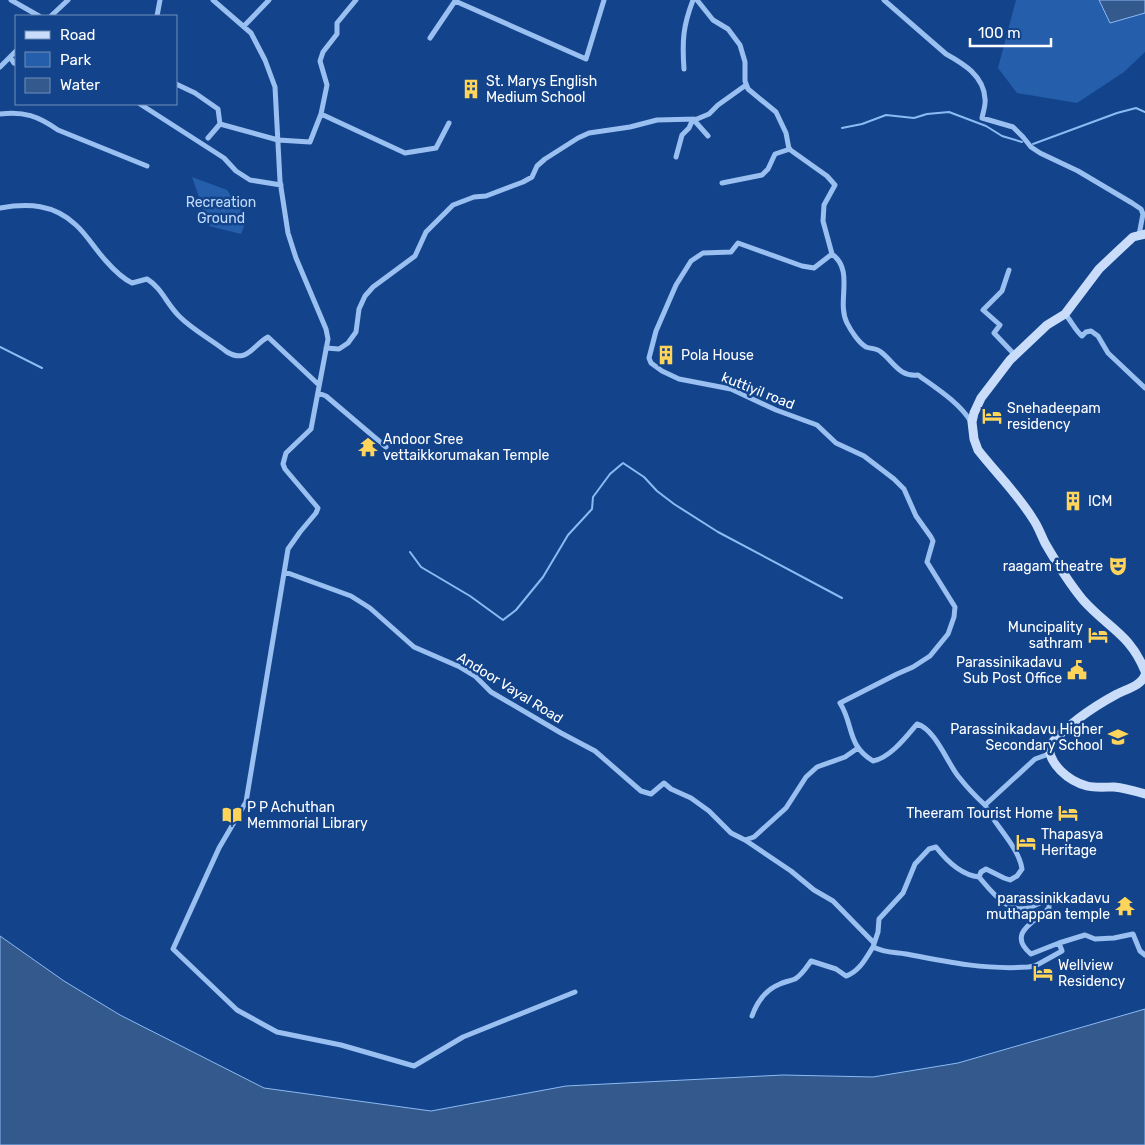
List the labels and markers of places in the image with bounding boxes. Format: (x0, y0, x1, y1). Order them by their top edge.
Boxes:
place label: St. Marys English Medium School (486, 73, 597, 106)
building icon: St. Marys English Medium School (460, 78, 482, 100)
building icon: Pola House (655, 344, 677, 366)
place label: Pola House (681, 347, 754, 364)
place label: Snehadeepam residency (1007, 400, 1101, 433)
hotel icon: Snehadeepam residency (981, 405, 1003, 427)
place label: Andoor Sree vettaikkorumakan Temple (383, 431, 550, 464)
temple icon: Andoor Sree vettaikkorumakan Temple (357, 436, 379, 458)
building icon: ICM (1062, 490, 1084, 512)
place label: ICM (1088, 493, 1112, 510)
theatre icon: raagam theatre (1107, 555, 1129, 577)
place label: raagam theatre (1003, 558, 1103, 575)
place label: Muncipality sathram (1008, 619, 1083, 652)
hotel icon: Muncipality sathram (1087, 624, 1109, 646)
place label: Parassinikadavu Sub Post Office (956, 654, 1062, 687)
public building icon: Parassinikadavu Sub Post Office (1066, 659, 1088, 681)
place label: Parassinikadavu Higher Secondary School (950, 721, 1104, 754)
school or university icon: Parassinikadavu Higher Secondary School (1107, 726, 1129, 748)
place label: P P Achuthan Memmorial Library (247, 799, 368, 832)
hotel icon: Theeram Tourist Home (1057, 802, 1079, 824)
library icon: P P Achuthan Memmorial Library (221, 804, 243, 826)
place label: Theeram Tourist Home (906, 805, 1053, 822)
place label: Thapasya Heritage (1041, 826, 1103, 859)
hotel icon: Thapasya Heritage (1015, 831, 1037, 853)
place label: parassinikkadavu muthappan temple (986, 890, 1110, 923)
temple icon: parassinikkadavu muthappan temple (1114, 895, 1136, 917)
place label: Wellview Residency (1058, 957, 1126, 990)
hotel icon: Wellview Residency (1032, 962, 1054, 984)

